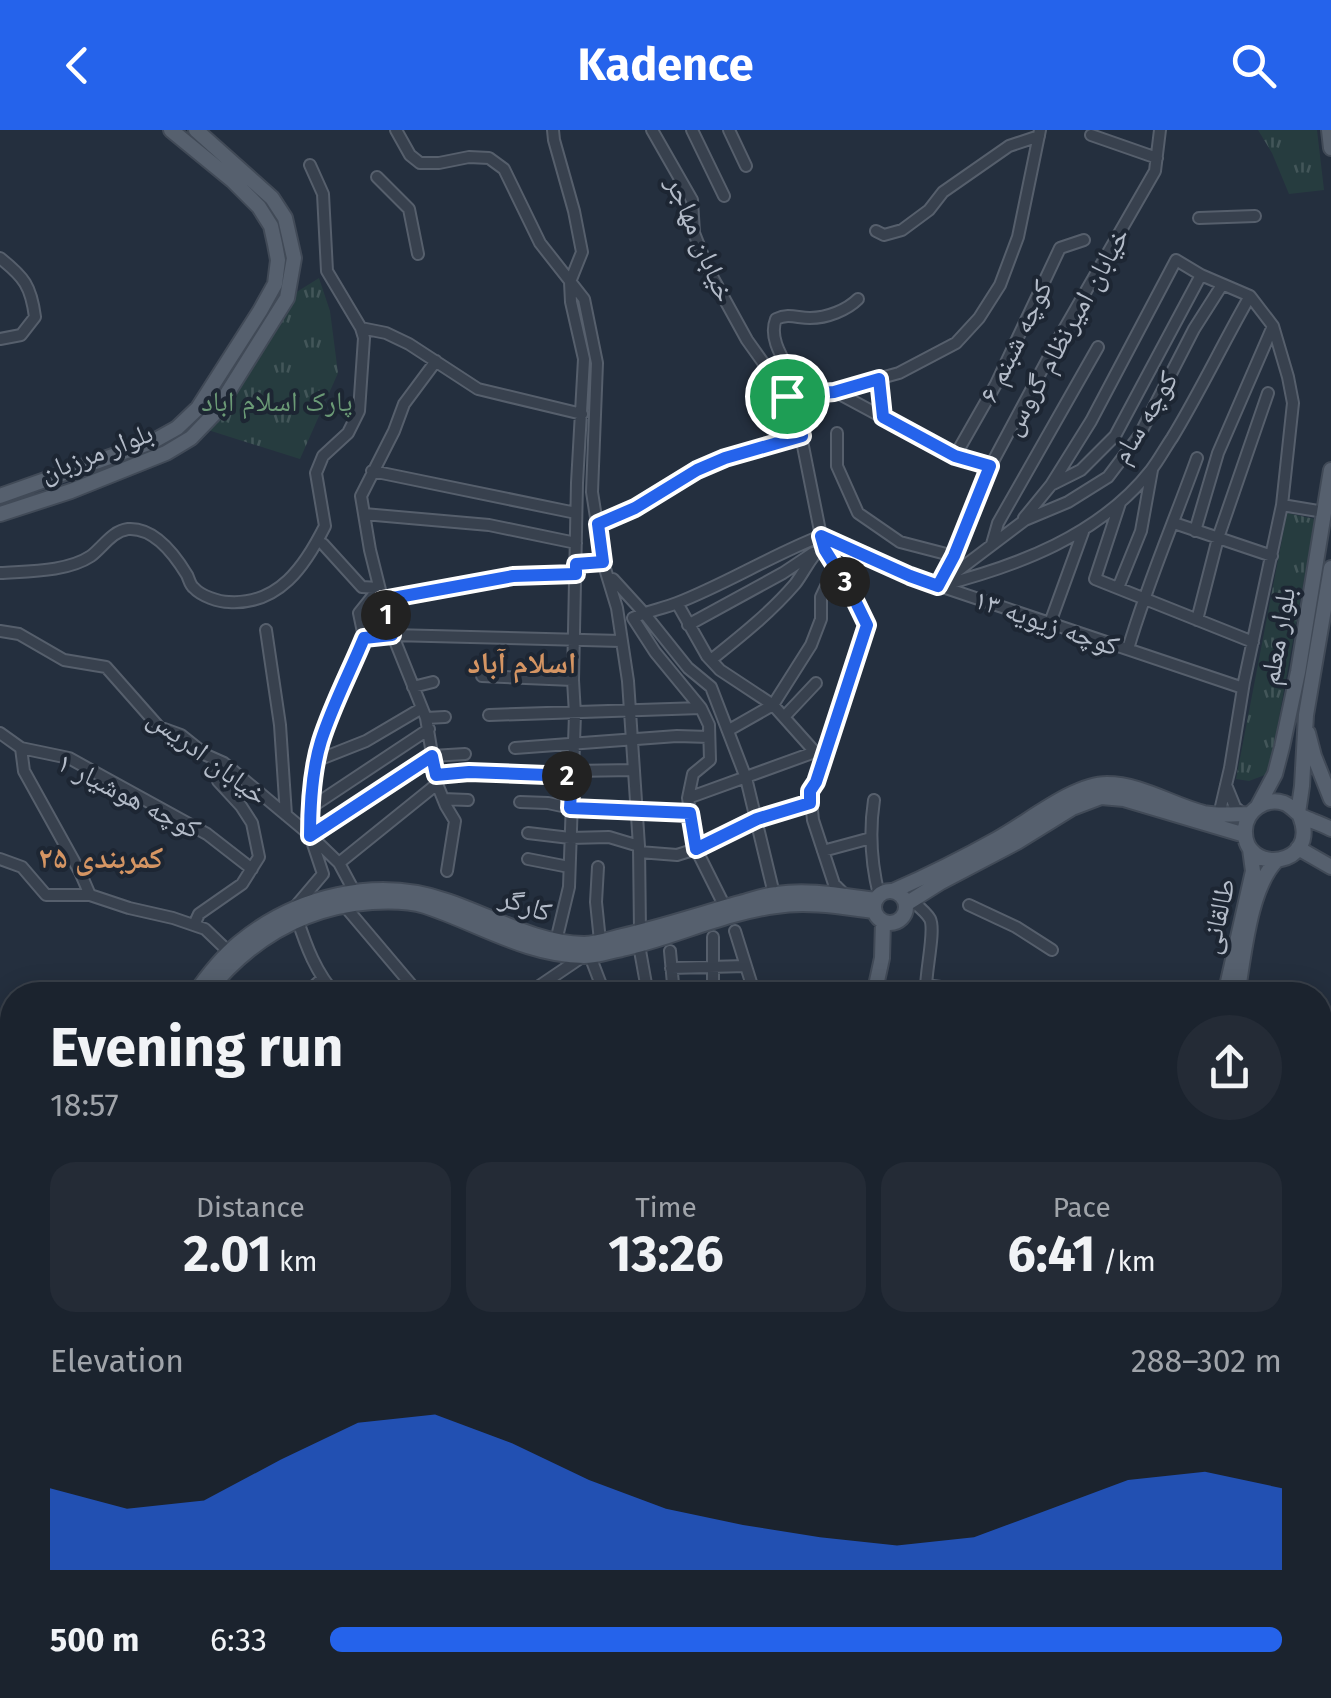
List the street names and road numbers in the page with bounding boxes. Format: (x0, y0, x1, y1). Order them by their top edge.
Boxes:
street label: خیابان مهاجر (659, 171, 742, 307)
street label: خیابان امیرنظام گروس (995, 222, 1138, 442)
street label: کوچه شبنم ۶ (972, 274, 1061, 409)
street label: کوچه سام (1104, 365, 1187, 470)
street label: بلوار مرزبان (35, 416, 157, 489)
street label: کوچه زیویه ۱۳ (970, 582, 1124, 663)
street label: بلوار معلم (1253, 585, 1304, 688)
street label: خیابان ادریس (141, 701, 274, 813)
street label: کوچه هوشیار ۱ (52, 745, 206, 846)
street label: طالقانی (1193, 875, 1243, 957)
street label: کارگر (495, 880, 556, 929)

